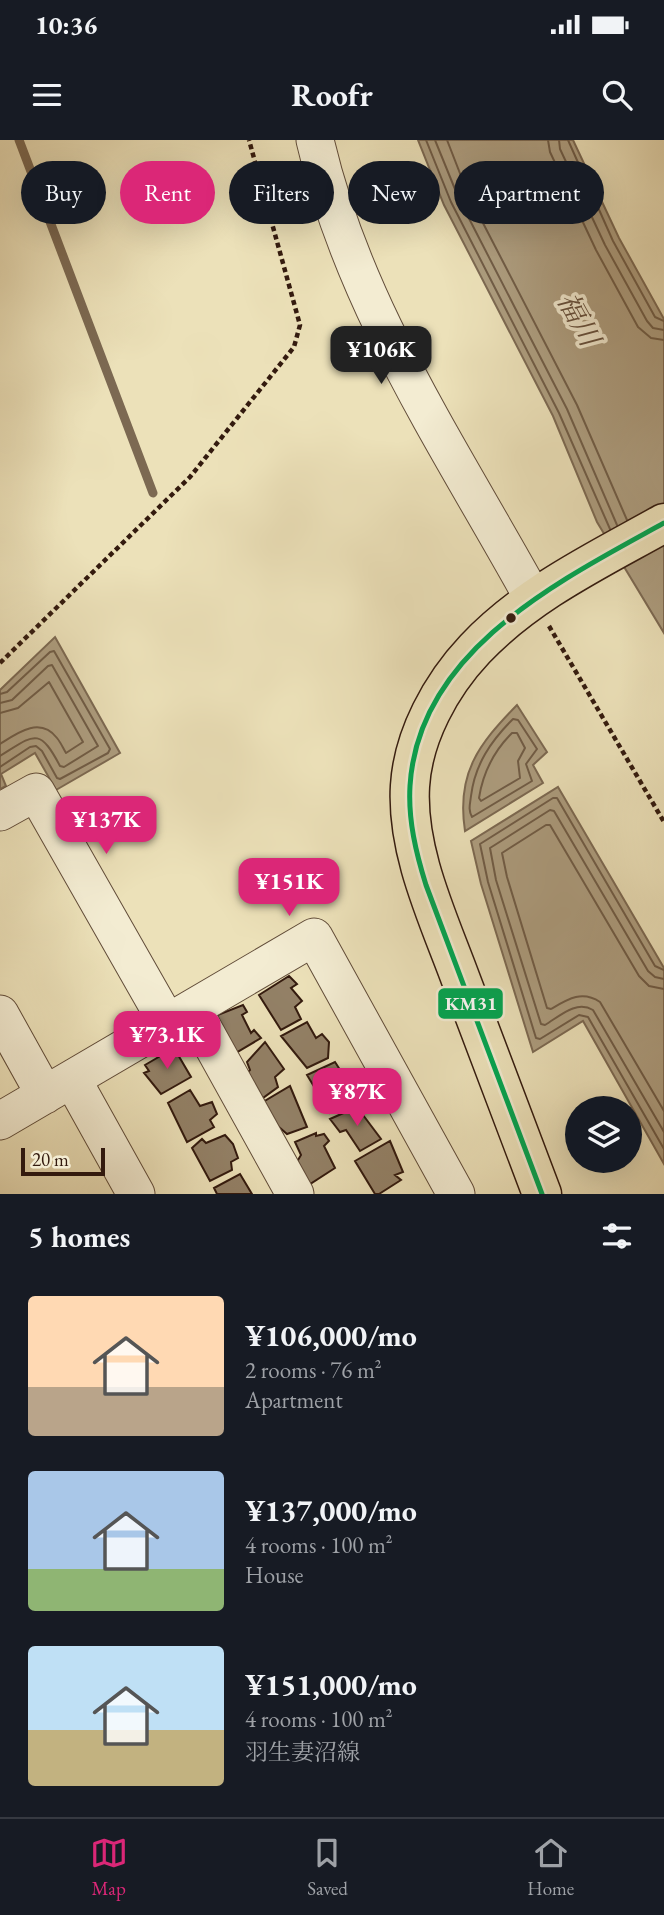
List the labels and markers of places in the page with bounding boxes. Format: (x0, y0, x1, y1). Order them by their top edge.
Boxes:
pin: ¥106K (332, 327, 430, 386)
unlabelled marker (504, 611, 518, 625)
pin: ¥137K (57, 796, 155, 856)
pin: ¥151K (240, 858, 338, 918)
pin: ¥73.1K (110, 1012, 224, 1071)
pin: ¥87K (316, 1068, 398, 1128)

